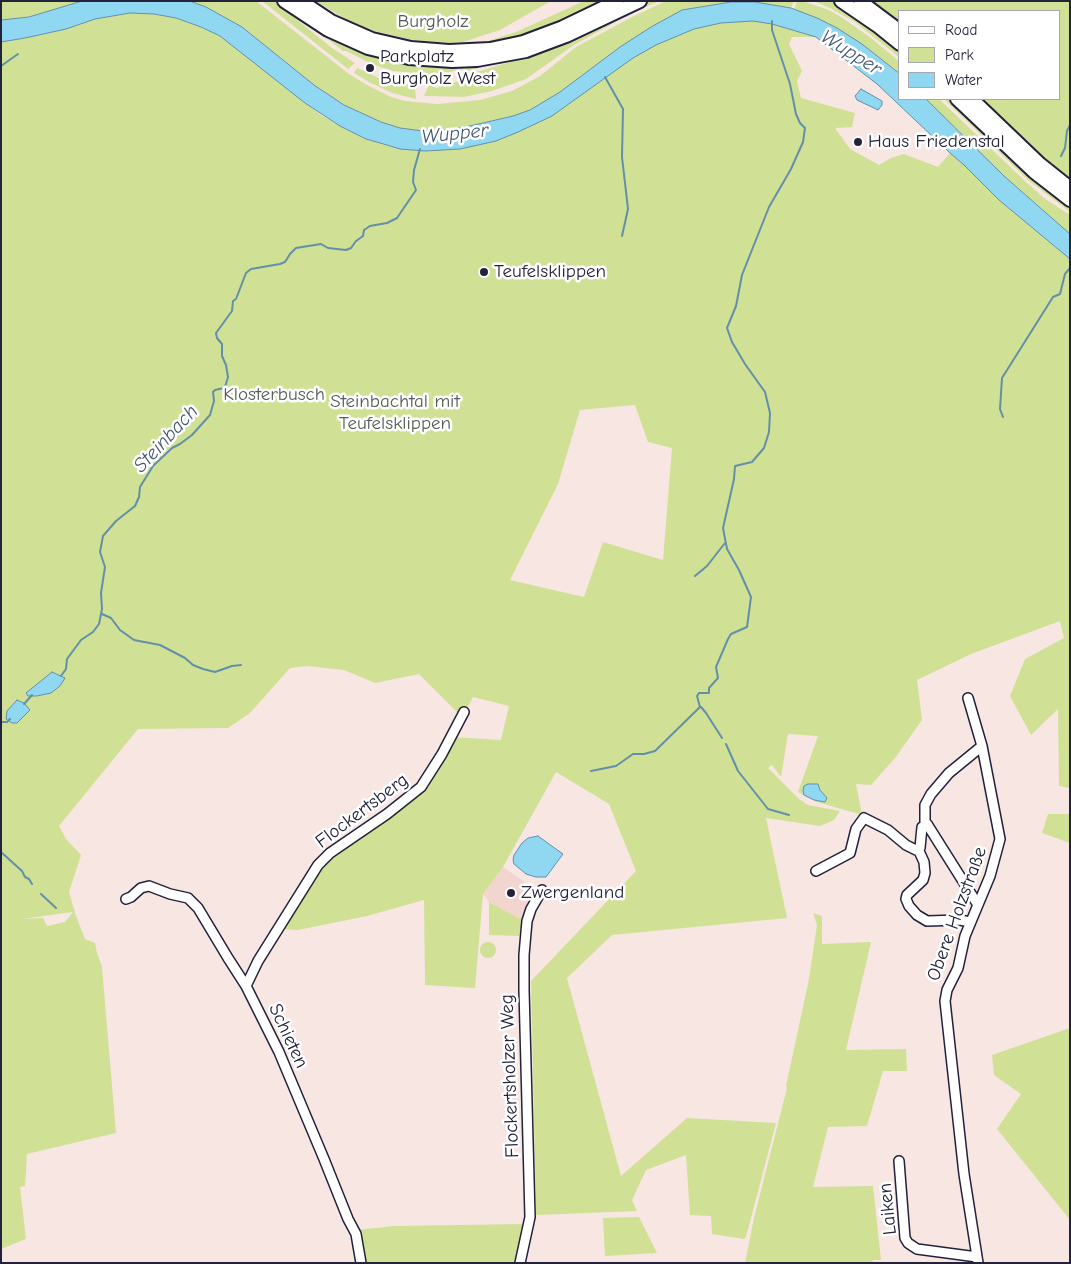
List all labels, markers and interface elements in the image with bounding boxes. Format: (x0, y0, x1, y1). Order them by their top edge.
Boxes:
legend (898, 10, 1061, 100)
park label: Burgholz (397, 11, 469, 33)
text: Road (945, 21, 977, 39)
water label: Wupper (816, 25, 886, 81)
place label: Parkplatz Burgholz West (380, 46, 496, 90)
text: Park (945, 46, 974, 64)
marker: Parkplatz Burgholz West (364, 62, 376, 74)
text: Water (945, 71, 982, 89)
water label: Wupper (420, 119, 490, 149)
place label: Haus Friedenstal (868, 131, 1005, 153)
marker: Haus Friedenstal (852, 136, 864, 148)
place label: Teufelsklippen (494, 261, 606, 283)
marker: Teufelsklippen (478, 266, 490, 278)
park label: Klosterbusch (223, 384, 325, 406)
park label: Steinbachtal mit Teufelsklippen (330, 391, 460, 435)
water label: Steinbach (129, 400, 203, 478)
street label: Flockertsberg (311, 769, 413, 853)
street label: Obere Holzstraße (922, 844, 992, 984)
place label: Zwergenland (521, 882, 624, 904)
marker: Zwergenland (505, 887, 517, 899)
street label: Flockertsholzer Weg (496, 994, 524, 1158)
street label: Schieten (263, 1000, 313, 1072)
street label: Laiken (874, 1182, 902, 1236)

